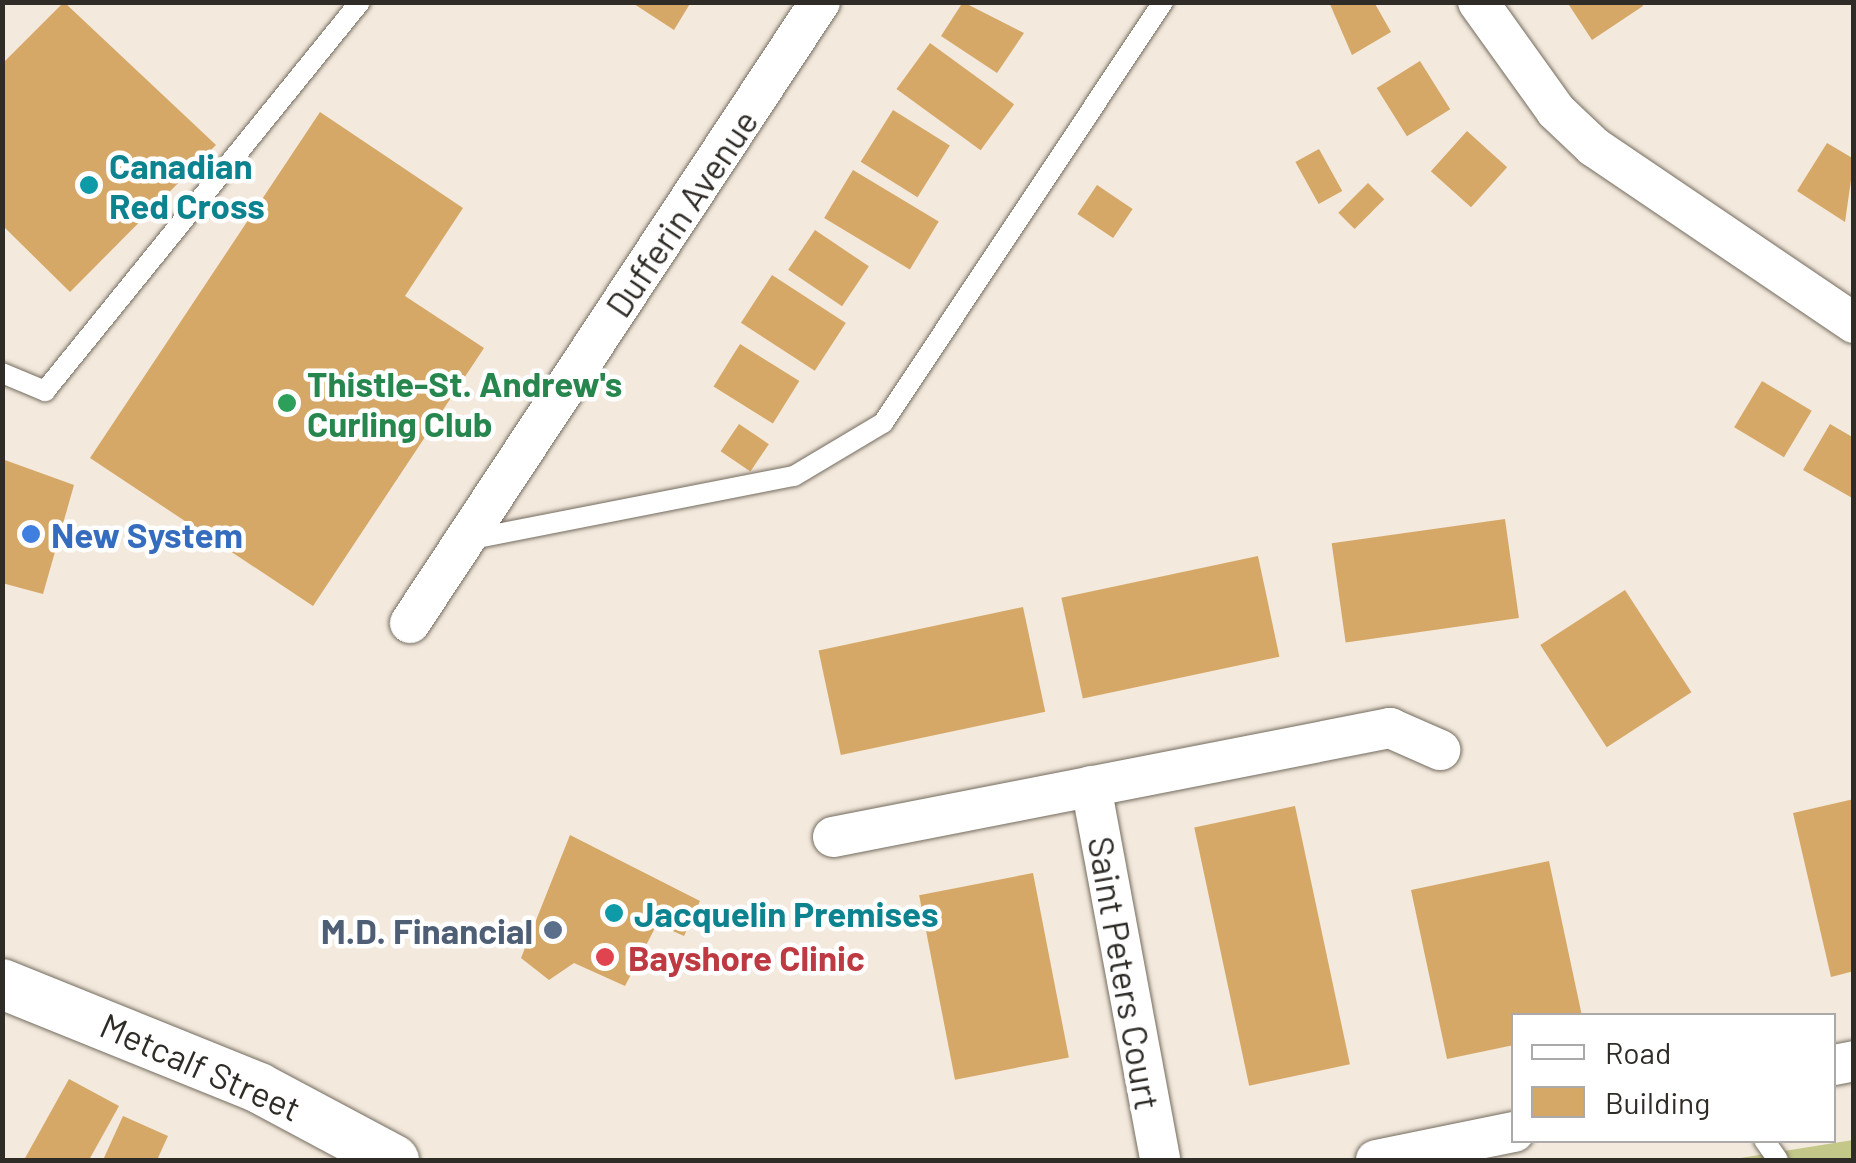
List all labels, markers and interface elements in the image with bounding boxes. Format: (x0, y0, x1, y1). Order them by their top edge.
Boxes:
street label: Dufferin Avenue (596, 102, 766, 324)
place label: Canadian Red Cross (109, 144, 265, 226)
marker: Canadian Red Cross (78, 174, 100, 196)
place label: Thistle-St. Andrew's Curling Club (307, 362, 622, 444)
marker: Thistle-St. Andrew's Curling Club (276, 392, 298, 414)
place label: New System (51, 513, 243, 555)
marker: New System (20, 523, 42, 545)
street label: Saint Peters Court (1080, 833, 1170, 1113)
place label: Jacquelin Premises (634, 892, 938, 934)
marker: Jacquelin Premises (603, 902, 625, 924)
place label: M.D. Financial (321, 909, 533, 951)
marker: M.D. Financial (542, 919, 564, 941)
place label: Bayshore Clinic (628, 936, 865, 978)
marker: Bayshore Clinic (592, 944, 618, 970)
street label: Metcalf Street (94, 1003, 308, 1129)
legend (1511, 1013, 1836, 1143)
text: Road (1605, 1034, 1671, 1070)
text: Building (1605, 1084, 1710, 1120)

